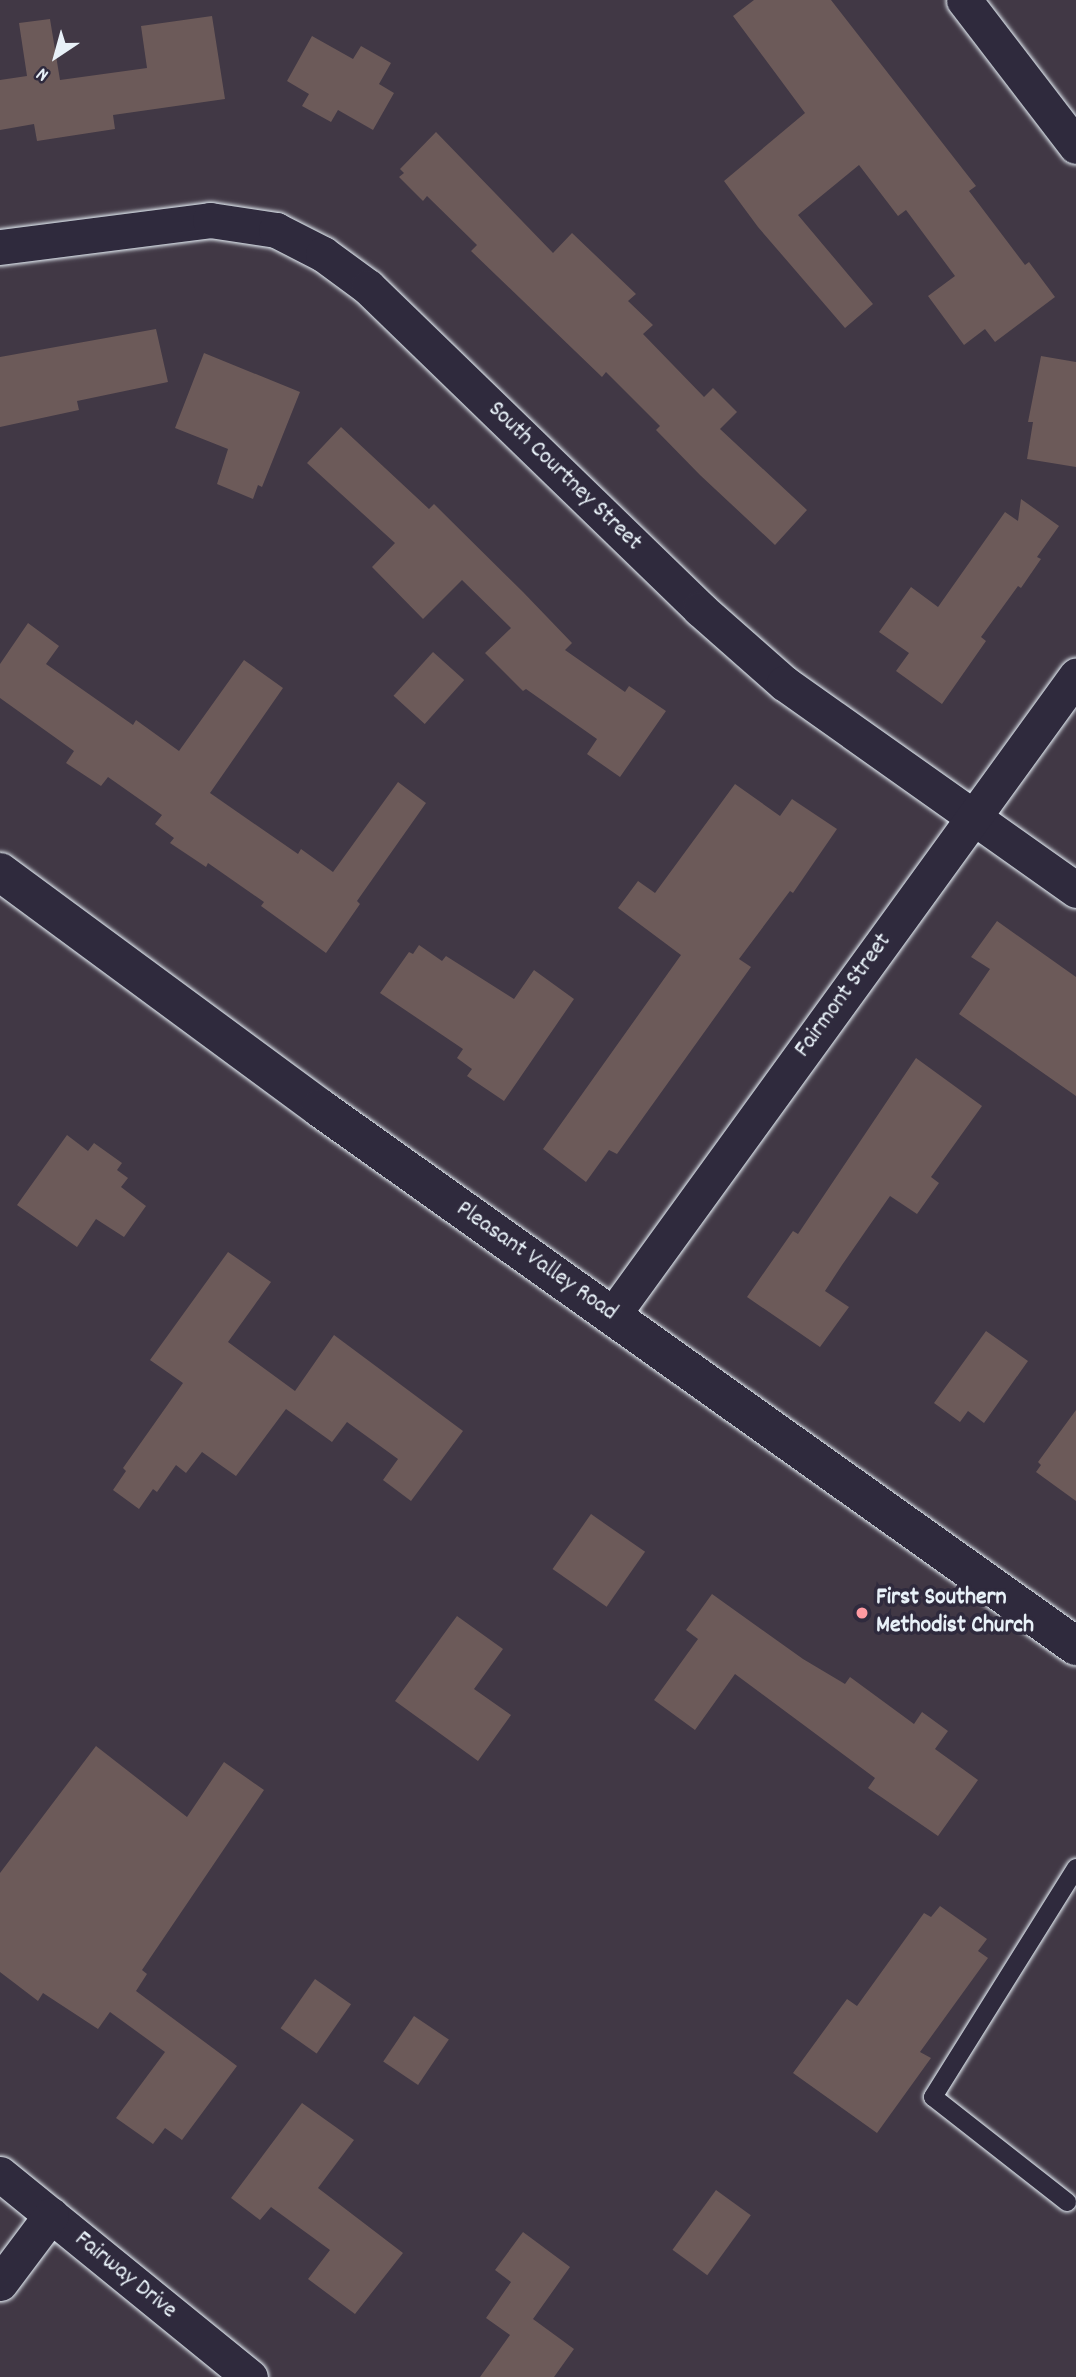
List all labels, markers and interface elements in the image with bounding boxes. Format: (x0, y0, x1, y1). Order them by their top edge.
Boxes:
north arrow (21, 21, 91, 91)
text: N (32, 60, 55, 87)
street label: South Courtney Street (481, 396, 647, 558)
street label: Fairmont Street (789, 928, 899, 1064)
street label: Pleasant Valley Road (450, 1196, 622, 1328)
place label: First Southern Methodist Church (876, 1585, 1034, 1641)
marker: First Southern Methodist Church (854, 1605, 870, 1621)
street label: Fairway Drive (68, 2226, 182, 2326)

